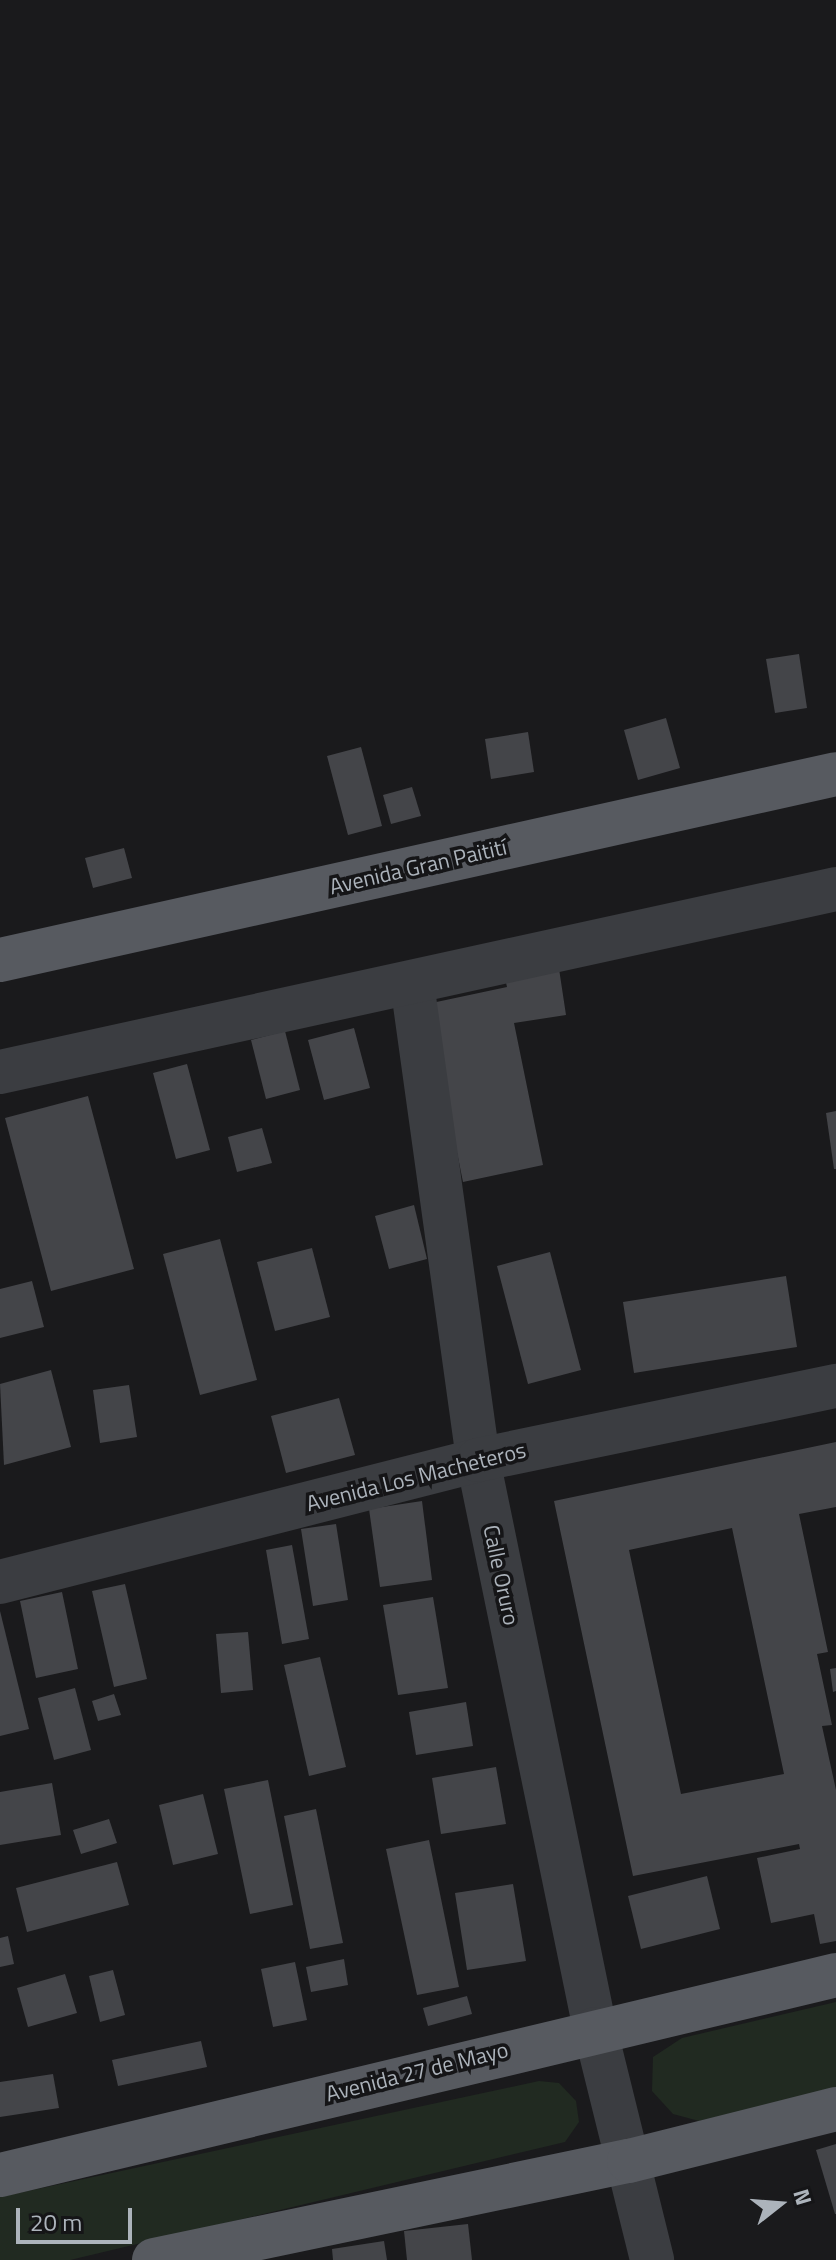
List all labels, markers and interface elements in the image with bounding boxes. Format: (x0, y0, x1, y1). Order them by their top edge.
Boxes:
street label: Avenida Gran Paitití (327, 834, 509, 900)
street label: Avenida Los Macheteros (303, 1437, 529, 1517)
street label: Calle Oruro (477, 1522, 525, 1628)
street label: Avenida 27 de Mayo (323, 2037, 511, 2107)
north arrow (740, 2164, 820, 2244)
text: N (784, 2185, 821, 2209)
scale bar (20, 2192, 136, 2242)
text: 20 m (30, 2204, 82, 2240)

